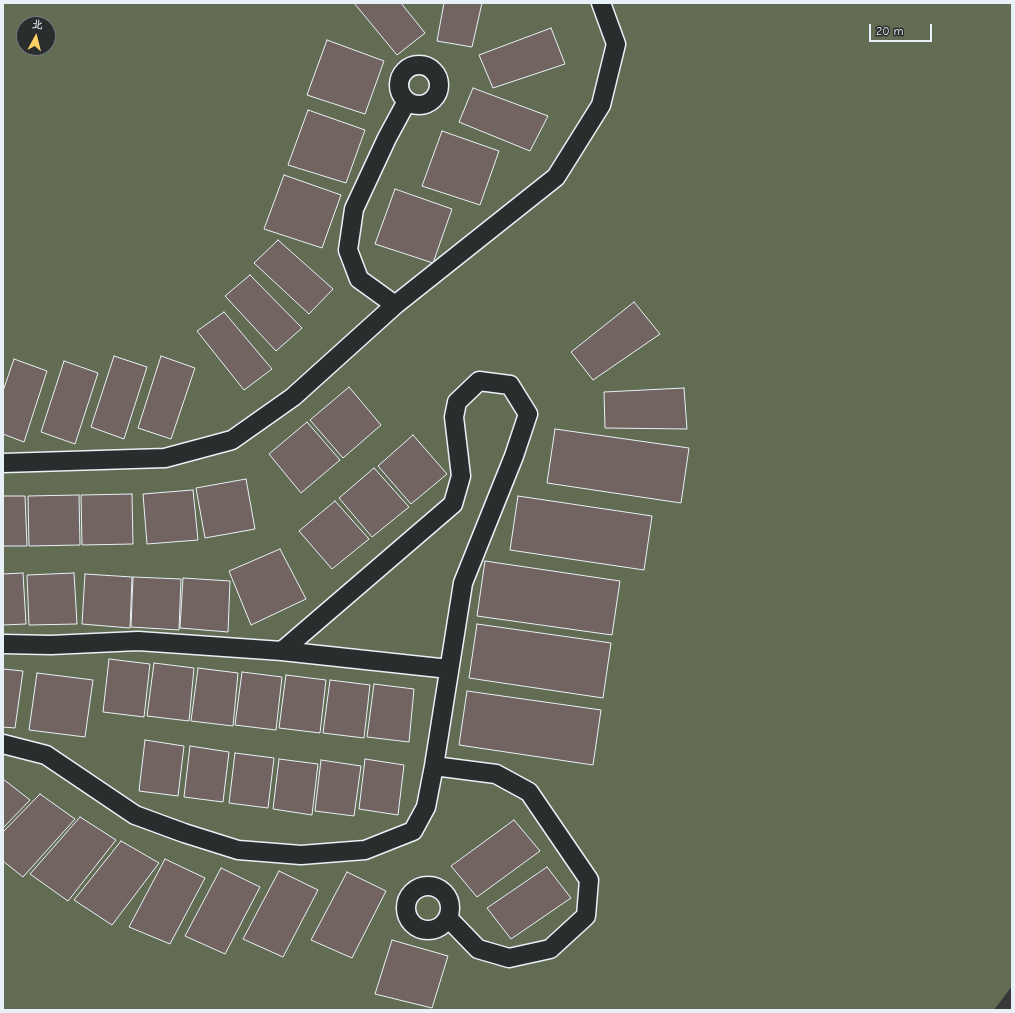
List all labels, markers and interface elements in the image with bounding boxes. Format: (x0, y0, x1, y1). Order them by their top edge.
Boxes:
north arrow (16, 16, 56, 56)
scale bar (871, 16, 934, 42)
text: 北 (31, 17, 44, 32)
text: 20 m (876, 24, 904, 38)

